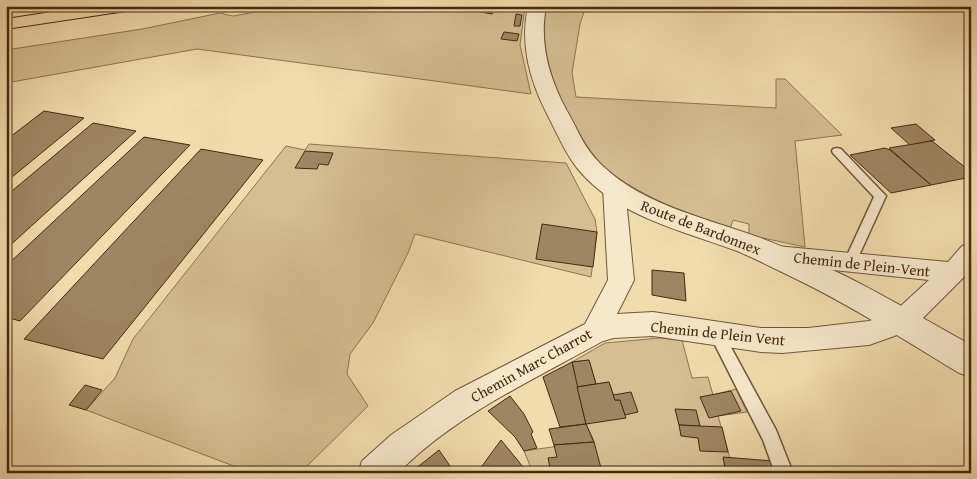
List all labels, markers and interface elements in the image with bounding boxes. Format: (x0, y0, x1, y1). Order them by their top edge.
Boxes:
street label: Route de Bardonnex (638, 194, 764, 260)
street label: Chemin de Plein-Vent (793, 246, 932, 282)
street label: Chemin de Plein Vent (650, 315, 787, 351)
street label: Chemin Marc Charrot (466, 323, 596, 407)

